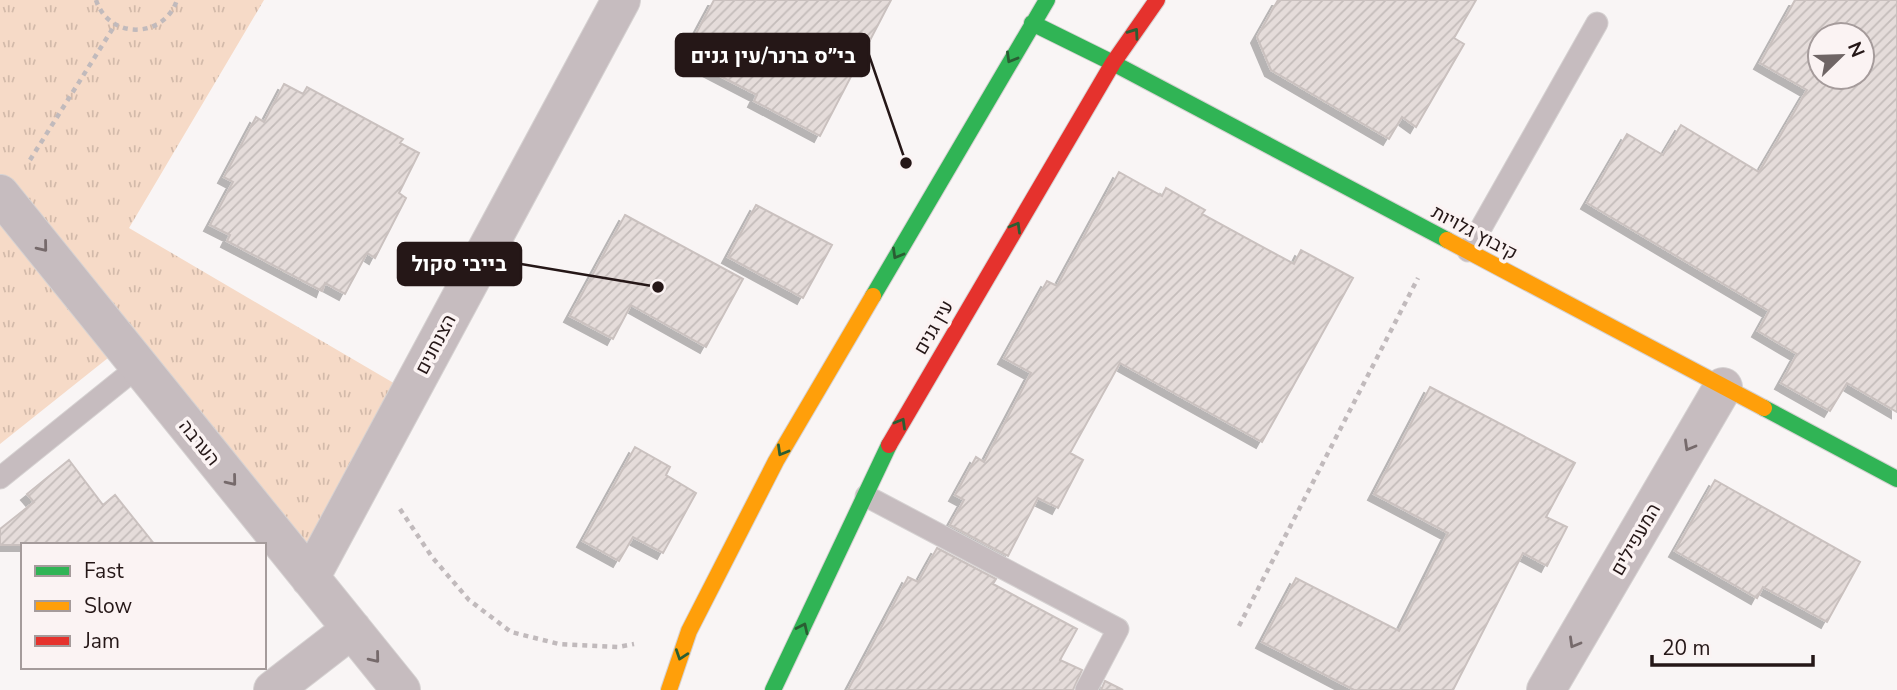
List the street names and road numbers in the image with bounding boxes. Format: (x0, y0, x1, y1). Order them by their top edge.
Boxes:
street label: קיבוץ גלויות (1427, 199, 1522, 266)
street label: עין גנים (908, 295, 960, 360)
street label: הצנחנים (409, 310, 463, 379)
street label: הערבה (173, 414, 226, 471)
street label: המעפילים (1605, 499, 1667, 580)

